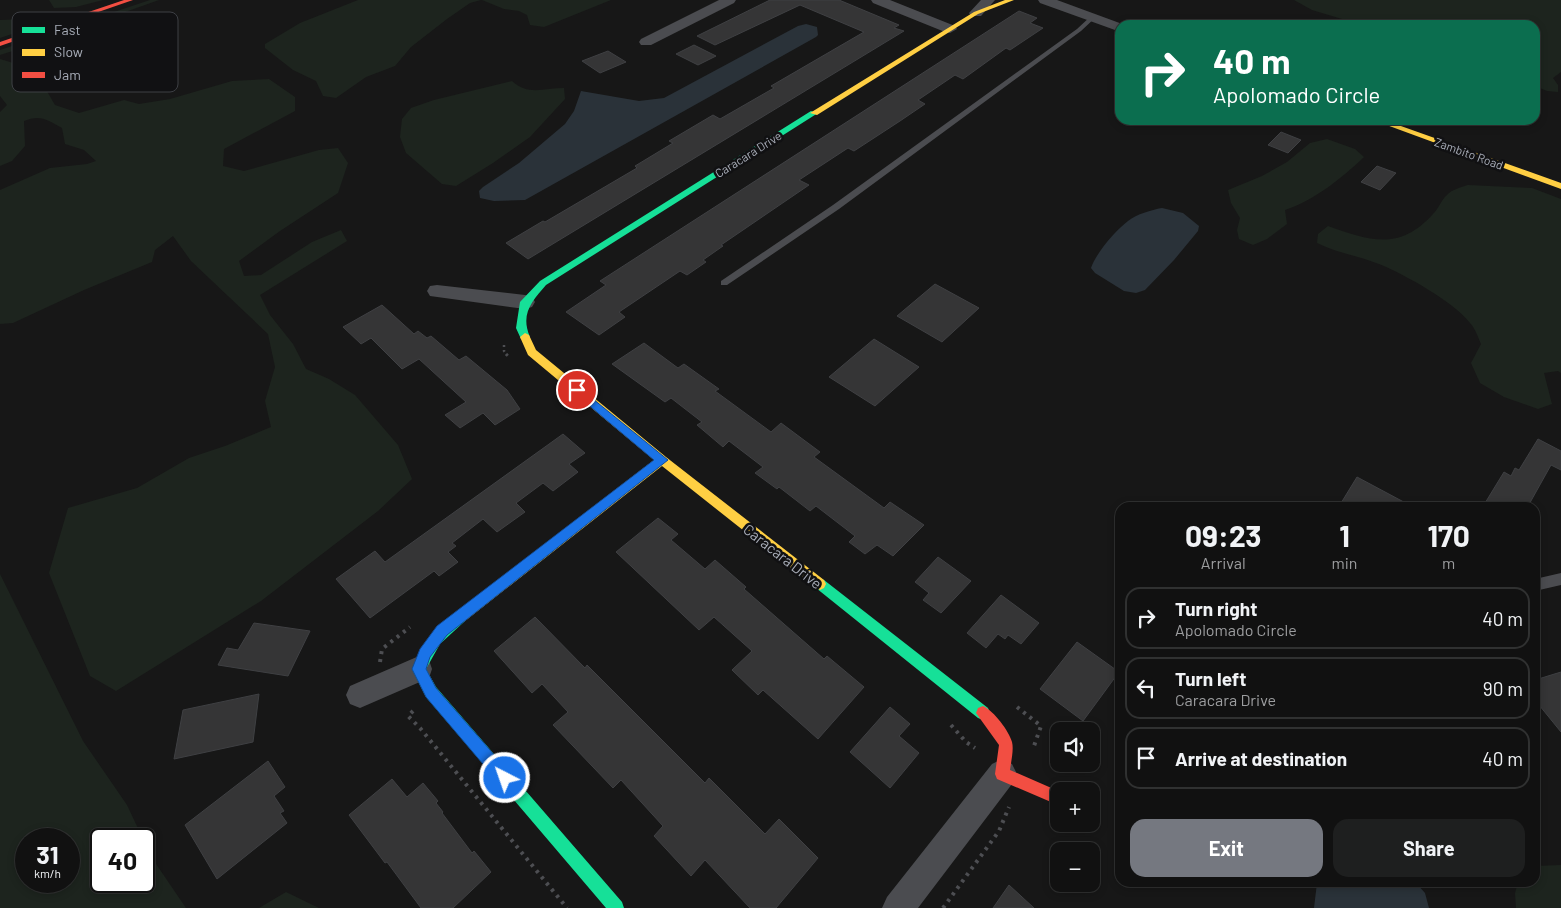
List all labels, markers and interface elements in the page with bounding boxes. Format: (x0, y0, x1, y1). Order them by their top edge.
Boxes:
legend (12, 12, 178, 92)
text: Fast (54, 21, 80, 38)
text: 40 m (1213, 39, 1290, 81)
icon: right (1130, 40, 1195, 105)
text: Slow (54, 43, 83, 60)
text: Jam (54, 66, 81, 83)
text: Apolomado Circle (1213, 81, 1380, 107)
street label: Caracara Drive (712, 128, 784, 180)
street label: Zambito Road (1433, 134, 1505, 172)
pin (556, 369, 598, 411)
icon: arrive (563, 376, 591, 404)
text: 09:23 (1185, 517, 1262, 553)
text: 1 (1339, 517, 1350, 553)
text: 170 (1427, 517, 1470, 553)
street label: Caracara Drive (740, 520, 826, 592)
text: Arrival (1201, 553, 1246, 572)
text: min (1331, 553, 1357, 572)
text: m (1442, 553, 1455, 572)
text: Turn right (1175, 597, 1257, 620)
icon: right (1132, 604, 1160, 632)
text: 40 m (1482, 607, 1523, 630)
text: Apolomado Circle (1175, 620, 1297, 639)
text: Turn left (1175, 667, 1246, 690)
icon: left (1132, 674, 1160, 702)
text: 90 m (1483, 677, 1523, 700)
text: Caracara Drive (1175, 690, 1276, 709)
map controls (1050, 722, 1100, 892)
button: sound (1050, 722, 1100, 772)
icon: arrive (1132, 744, 1160, 772)
text: Arrive at destination (1175, 747, 1347, 770)
text: 40 m (1482, 747, 1523, 770)
position arrow (478, 751, 530, 803)
button: + (1050, 782, 1100, 832)
button: Exit (1130, 819, 1323, 877)
button: Share (1333, 819, 1525, 877)
speed limit sign: 40 (90, 828, 155, 893)
text: 31 (36, 839, 59, 869)
button: − (1050, 842, 1100, 892)
text: km/h (34, 866, 61, 880)

